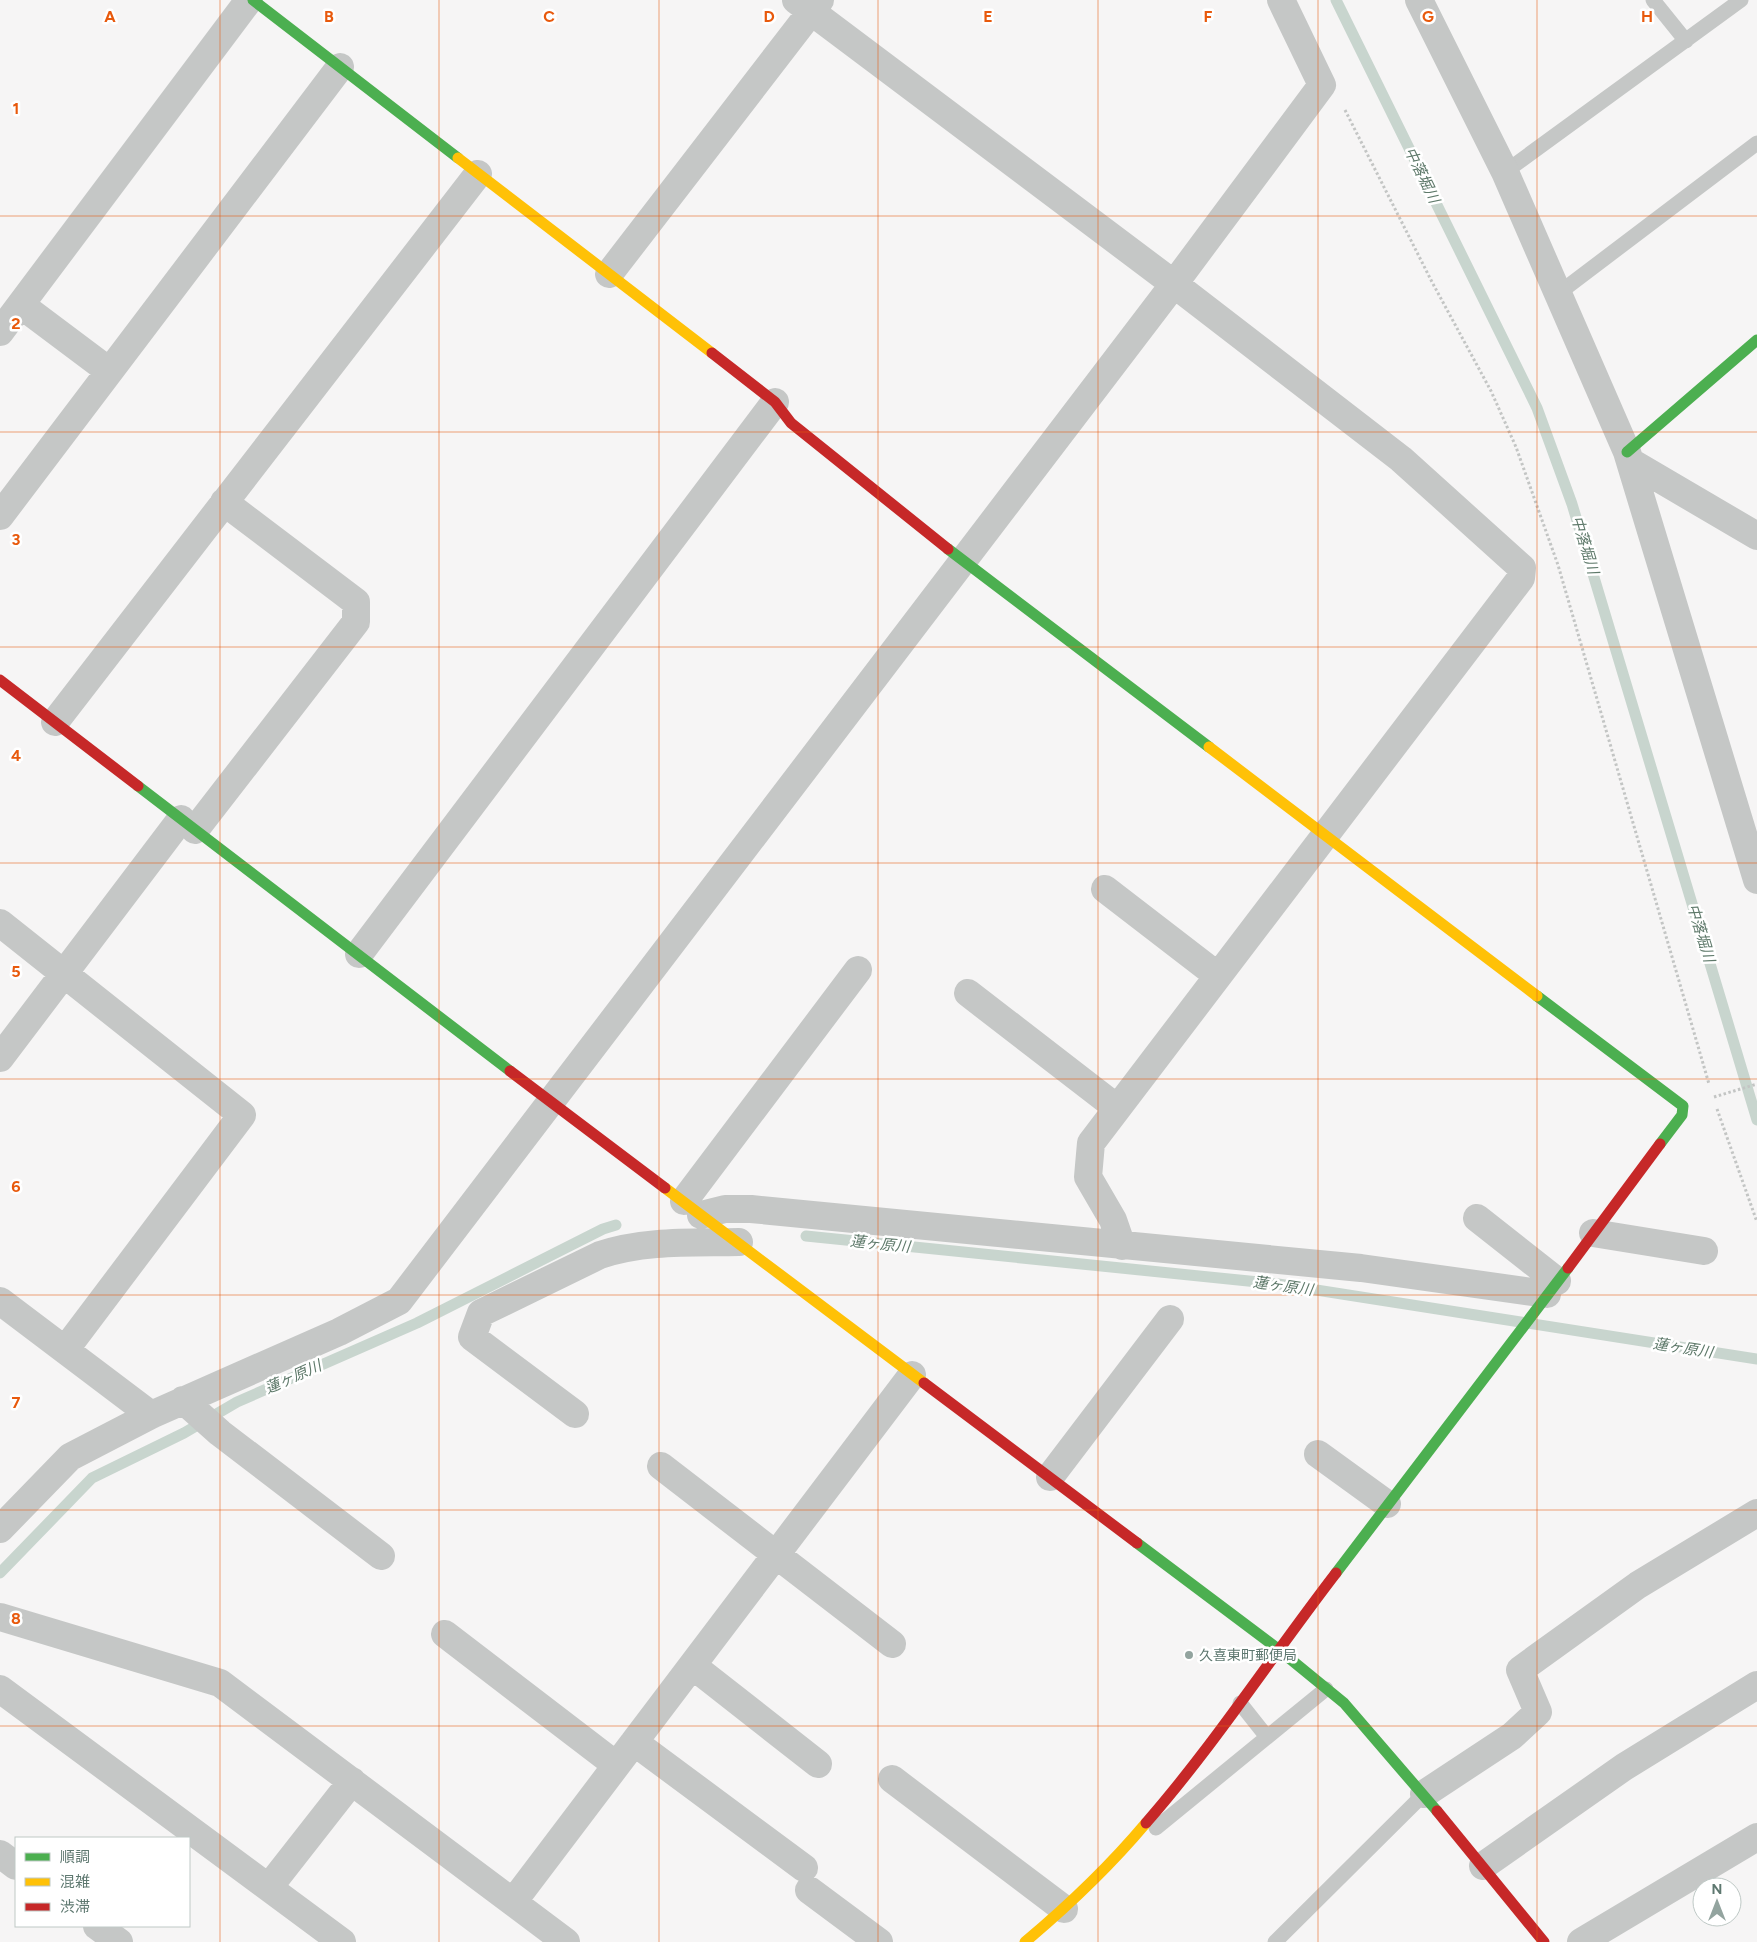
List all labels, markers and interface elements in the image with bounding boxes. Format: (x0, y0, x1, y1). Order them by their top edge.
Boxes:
text: A (104, 7, 116, 26)
text: B (324, 7, 334, 26)
text: C (543, 7, 555, 26)
text: D (763, 7, 775, 26)
text: E (983, 7, 993, 26)
text: F (1204, 7, 1213, 26)
text: G (1422, 7, 1434, 26)
text: H (1641, 7, 1653, 26)
text: 1 (13, 99, 19, 118)
water label: 中落堀川 (1401, 144, 1444, 208)
text: 2 (11, 314, 21, 333)
water label: 中落堀川 (1568, 514, 1603, 578)
text: 3 (12, 530, 21, 549)
text: 4 (11, 746, 21, 765)
water label: 中落堀川 (1684, 902, 1719, 966)
text: 5 (11, 962, 21, 981)
text: 6 (11, 1177, 21, 1196)
water label: 蓮ヶ原川 (849, 1232, 913, 1256)
water label: 蓮ヶ原川 (1252, 1273, 1316, 1299)
water label: 蓮ヶ原川 (1652, 1334, 1716, 1362)
water label: 蓮ヶ原川 (262, 1356, 326, 1397)
text: 7 (12, 1393, 21, 1412)
text: 8 (11, 1609, 21, 1628)
place label: 久喜東町郵便局 (1199, 1647, 1297, 1664)
marker: 久喜東町郵便局 (1183, 1649, 1195, 1661)
legend (15, 1837, 190, 1927)
text: 順調 (60, 1848, 90, 1866)
text: 混雑 (60, 1873, 90, 1891)
north arrow (1692, 1877, 1742, 1927)
text: N (1712, 1881, 1722, 1898)
text: 渋滞 (60, 1898, 90, 1916)

